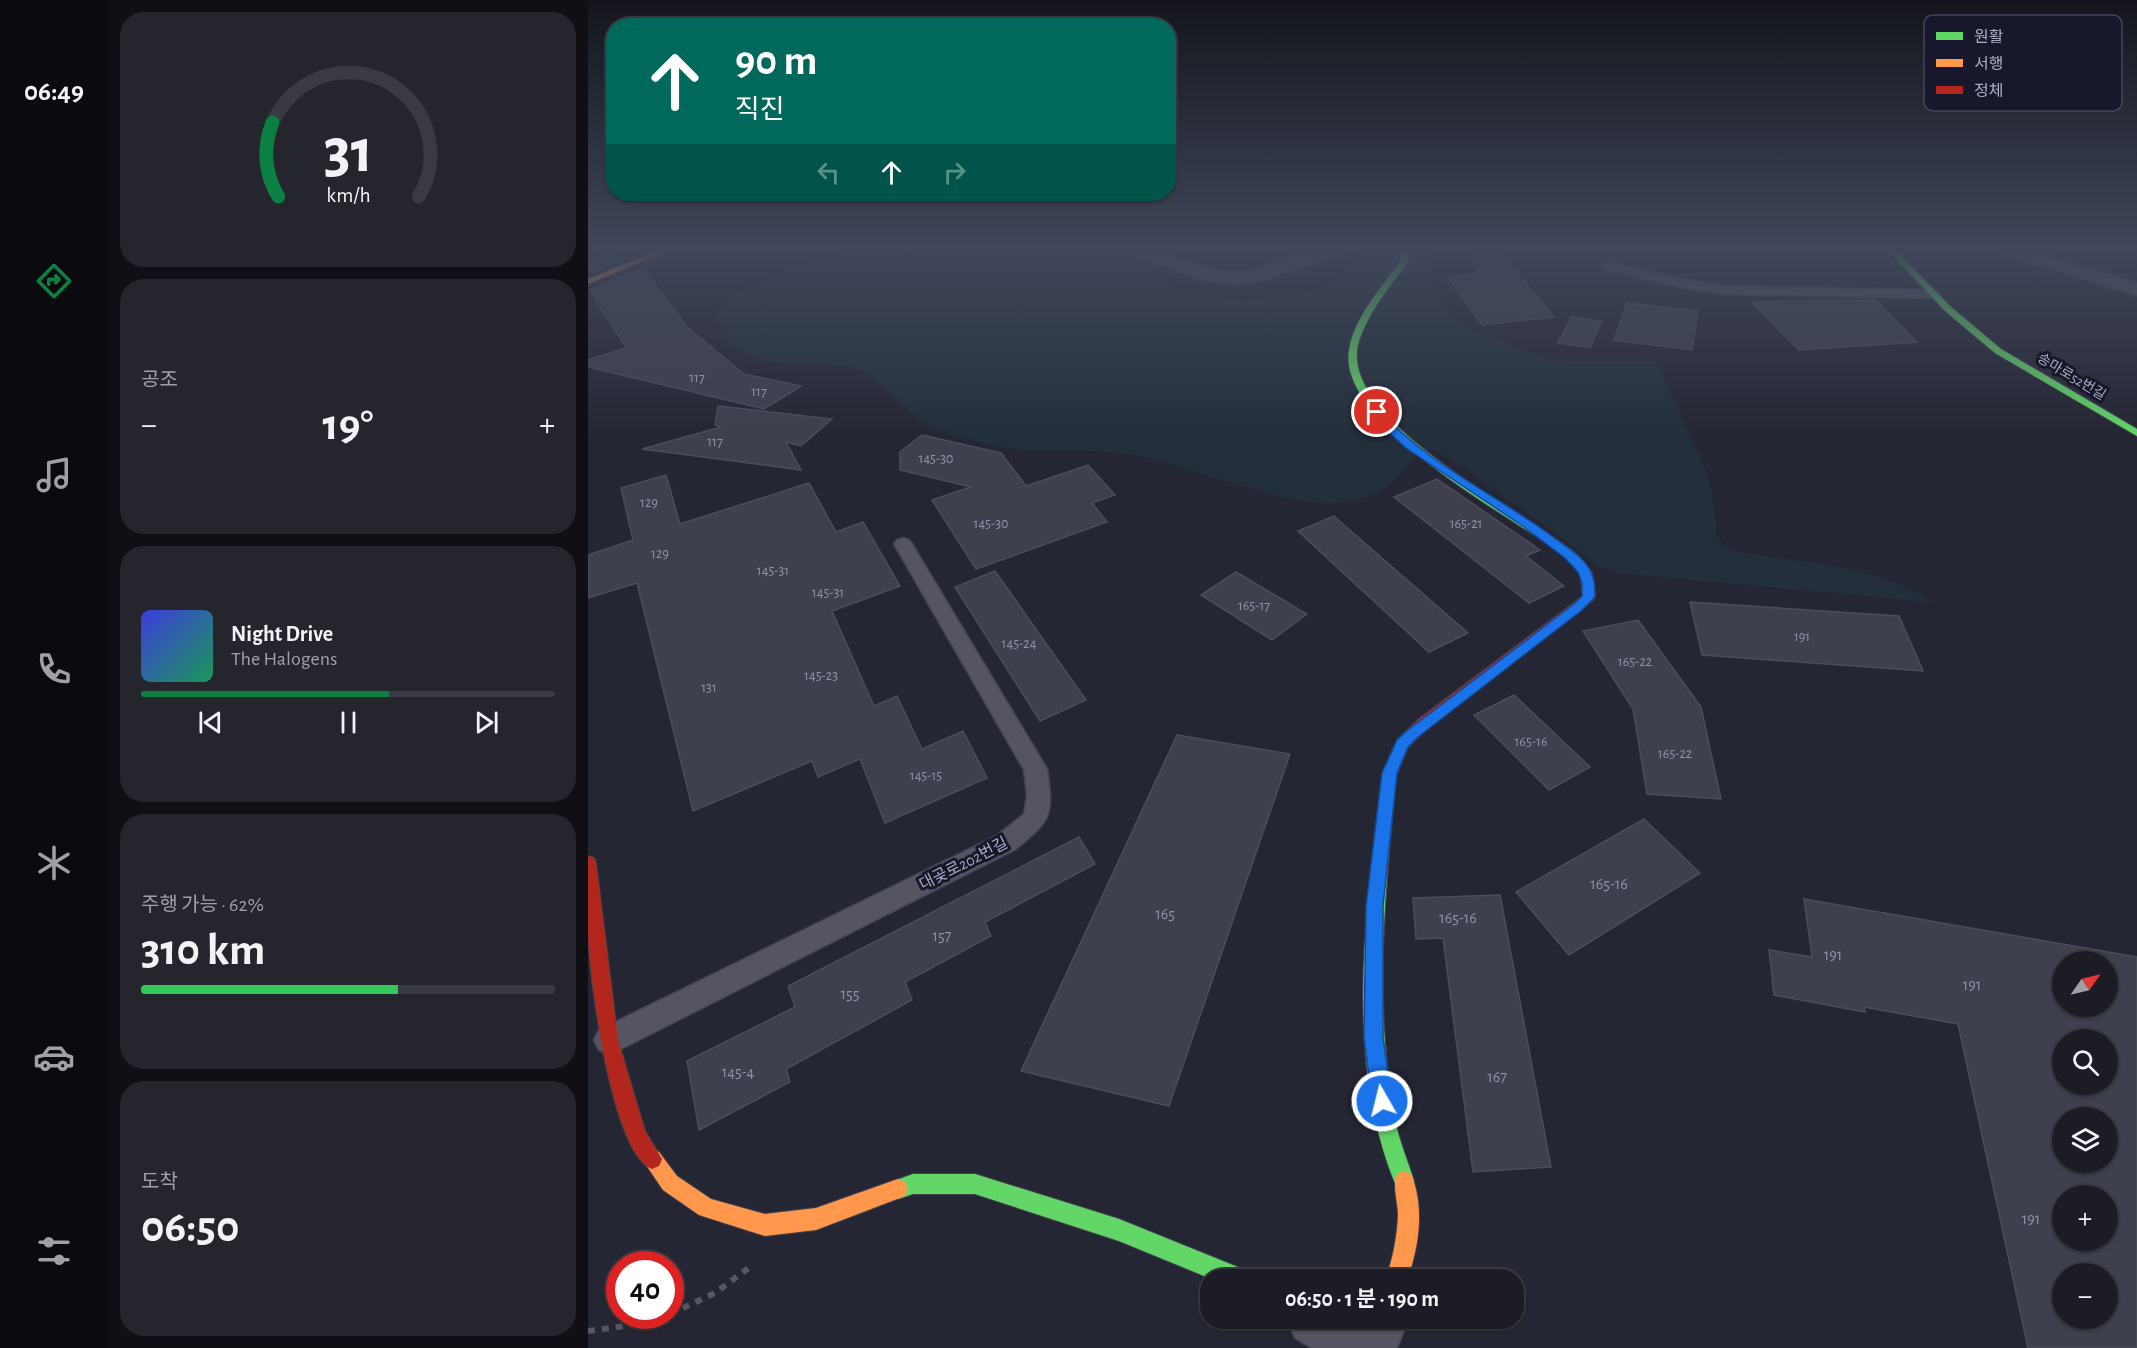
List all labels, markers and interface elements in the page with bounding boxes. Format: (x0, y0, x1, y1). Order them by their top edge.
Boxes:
legend (1924, 15, 2122, 111)
text: 원활 (1974, 29, 2004, 45)
text: 90 m (735, 40, 817, 82)
icon: ahead (636, 42, 714, 120)
text: 서행 (1974, 56, 2003, 72)
text: 06:49 (24, 78, 84, 105)
text: 정체 (1974, 83, 2003, 99)
text: 직진 (735, 96, 785, 123)
text: 31 (323, 121, 373, 183)
icon: left (812, 156, 845, 189)
icon: ahead (875, 156, 908, 189)
icon: right (938, 156, 971, 189)
text: km/h (326, 185, 370, 206)
icon: directions (33, 260, 75, 302)
street label: 송마로52번길 (2035, 350, 2108, 403)
text: 공조 (141, 370, 178, 390)
house number: 117 (689, 371, 705, 385)
house number: 117 (751, 385, 767, 399)
pin (1351, 386, 1402, 437)
icon: arrive (1360, 395, 1393, 428)
text: 19° (322, 403, 374, 448)
text: − (141, 409, 157, 442)
text: + (539, 409, 555, 442)
house number: 117 (707, 435, 723, 449)
house number: 145-30 (919, 452, 953, 466)
icon: music (33, 454, 75, 496)
house number: 129 (640, 496, 658, 510)
house number: 145-30 (974, 517, 1008, 531)
house number: 165-21 (1450, 517, 1482, 531)
house number: 129 (651, 547, 669, 561)
house number: 145-31 (757, 564, 789, 578)
house number: 145-31 (812, 586, 844, 600)
house number: 165-17 (1238, 599, 1270, 613)
text: Night Drive (231, 623, 333, 645)
house number: 191 (1794, 630, 1810, 644)
house number: 145-24 (1002, 637, 1037, 651)
icon: phone (33, 648, 75, 690)
text: The Halogens (231, 649, 337, 669)
house number: 165-22 (1618, 655, 1652, 669)
house number: 145-23 (804, 669, 838, 683)
house number: 131 (701, 681, 717, 695)
icon: previous (194, 706, 227, 739)
icon: pause (332, 706, 365, 739)
icon: next (470, 706, 503, 739)
house number: 165-16 (1515, 735, 1547, 749)
house number: 165-22 (1658, 747, 1692, 761)
house number: 145-15 (910, 769, 942, 783)
street label: 대곶로202번길 (917, 835, 1010, 893)
icon: climate (33, 842, 75, 884)
house number: 165-16 (1590, 876, 1628, 892)
text: 주행 가능 · 62% (141, 895, 264, 915)
house number: 165 (1155, 906, 1175, 922)
house number: 165-16 (1439, 910, 1477, 926)
text: 310 km (141, 928, 265, 973)
house number: 157 (933, 928, 952, 944)
house number: 191 (1824, 947, 1842, 963)
north arrow (2052, 951, 2118, 1017)
map controls (2052, 951, 2118, 1329)
house number: 191 (1963, 977, 1981, 993)
house number: 155 (841, 986, 859, 1002)
button: search (2052, 1029, 2118, 1095)
icon: car (33, 1036, 75, 1078)
house number: 145-4 (722, 1064, 755, 1080)
position arrow (1350, 1069, 1414, 1133)
house number: 167 (1487, 1069, 1507, 1085)
button: layers (2052, 1107, 2118, 1173)
text: 도착 (141, 1172, 178, 1192)
button: + (2052, 1185, 2118, 1251)
text: 06:50 (141, 1205, 239, 1250)
house number: 191 (2022, 1211, 2040, 1227)
icon: filters (33, 1230, 75, 1272)
speed limit sign: 40 (606, 1251, 684, 1329)
button: − (2052, 1263, 2118, 1329)
text: 06:50 · 1 분 · 190 m (1285, 1288, 1439, 1310)

